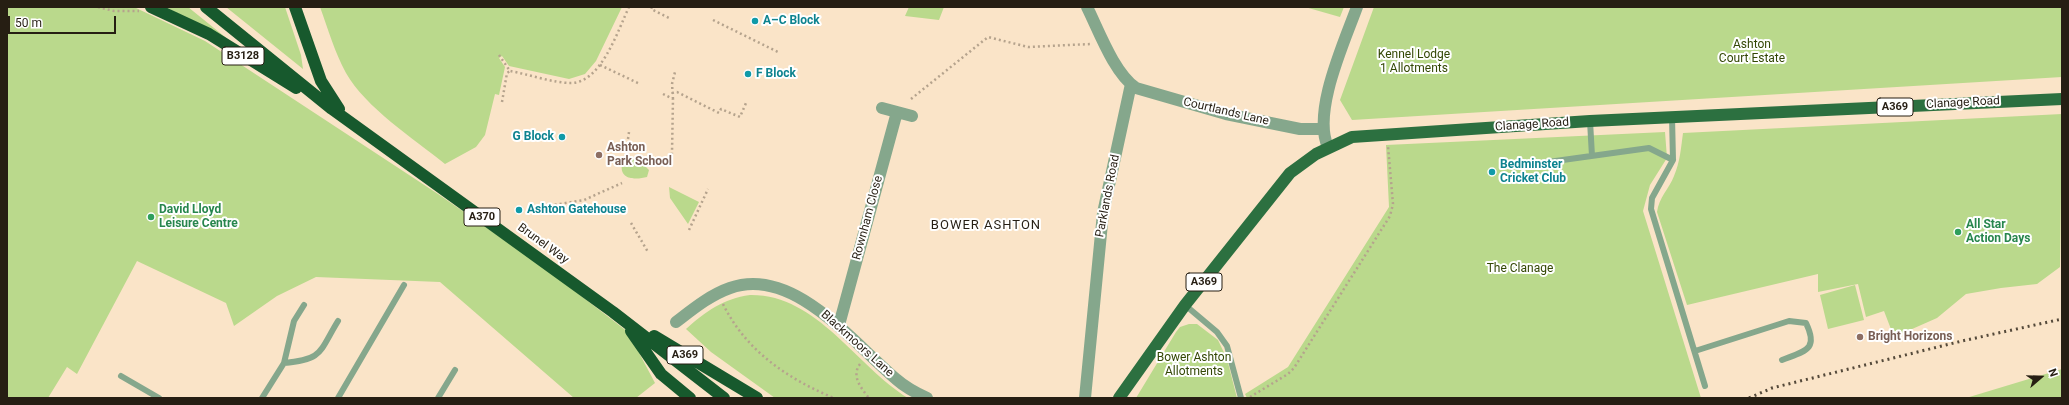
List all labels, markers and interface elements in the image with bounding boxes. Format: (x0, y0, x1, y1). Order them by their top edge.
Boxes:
scale bar (10, 8, 118, 34)
place label: A–C Block (763, 14, 820, 28)
text: 50 m (15, 16, 42, 30)
marker: A–C Block (750, 16, 760, 26)
park label: Ashton Court Estate (1719, 38, 1785, 66)
road number: B3128 (222, 47, 264, 65)
park label: Kennel Lodge 1 Allotments (1378, 48, 1450, 76)
place label: F Block (756, 67, 796, 81)
marker: F Block (743, 69, 753, 79)
street label: Clanage Road (1926, 94, 2000, 112)
street label: Courtlands Lane (1182, 95, 1270, 129)
road number: A369 (1877, 98, 1913, 116)
street label: Clanage Road (1495, 115, 1569, 135)
place label: G Block (513, 130, 554, 144)
marker: G Block (557, 132, 567, 142)
place label: Ashton Park School (607, 141, 672, 169)
marker: Ashton Park School (594, 150, 604, 160)
street label: Parklands Road (1093, 154, 1123, 238)
place label: Bedminster Cricket Club (1500, 158, 1566, 186)
marker: Bedminster Cricket Club (1487, 167, 1497, 177)
street label: Rownham Close (850, 174, 886, 262)
place label: David Lloyd Leisure Centre (159, 203, 238, 231)
place label: Ashton Gatehouse (527, 203, 626, 217)
marker: Ashton Gatehouse (514, 205, 524, 215)
road number: A370 (464, 208, 500, 226)
marker: David Lloyd Leisure Centre (146, 212, 156, 222)
district label: BOWER ASHTON (931, 218, 1041, 234)
place label: All Star Action Days (1966, 218, 2030, 246)
street label: Brunel Way (515, 221, 571, 267)
marker: All Star Action Days (1953, 227, 1963, 237)
park label: The Clanage (1487, 262, 1553, 276)
road number: A369 (1186, 273, 1222, 291)
street label: Blackmoors Lane (818, 308, 896, 380)
place label: Bright Horizons (1868, 330, 1952, 344)
marker: Bright Horizons (1855, 332, 1865, 342)
road number: A369 (667, 346, 703, 364)
park label: Bower Ashton Allotments (1157, 351, 1231, 379)
north arrow (2021, 357, 2061, 397)
text: N (2045, 367, 2060, 379)

